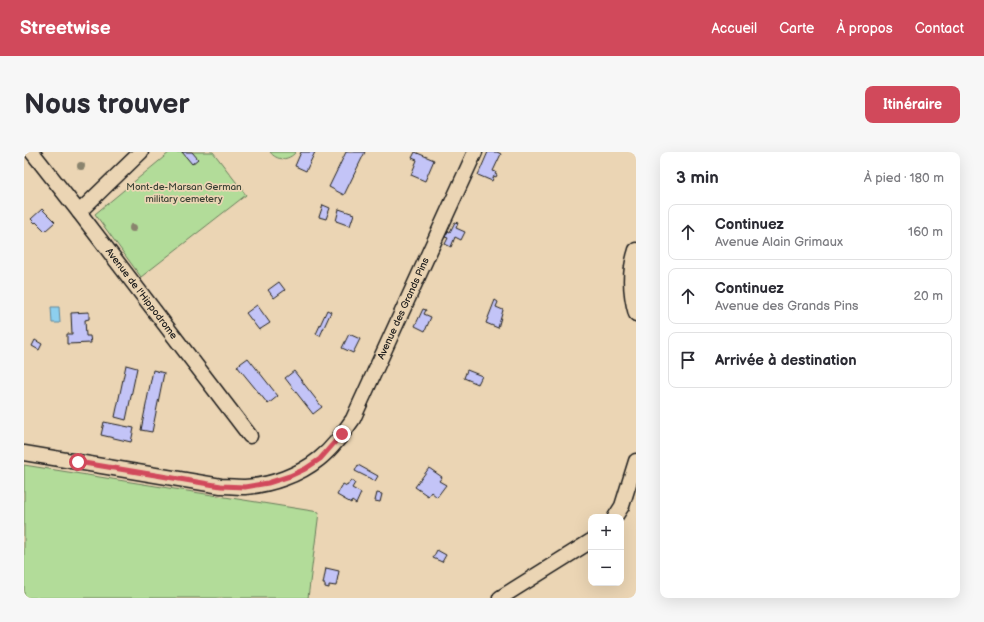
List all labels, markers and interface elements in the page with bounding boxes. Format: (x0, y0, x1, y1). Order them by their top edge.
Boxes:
text: Streetwise (20, 17, 111, 40)
text: Accueil (711, 20, 757, 37)
text: Carte (779, 20, 814, 37)
text: À propos (836, 20, 893, 37)
text: Contact (915, 20, 964, 37)
button: Itinéraire (865, 86, 960, 123)
text: Nous trouver (24, 88, 190, 121)
text: 3 min (676, 168, 719, 188)
text: À pied · 180 m (864, 170, 944, 186)
park label: Mont-de-Marsan German military cemetery (126, 181, 242, 205)
text: Continuez (715, 215, 784, 234)
icon: ahead (677, 221, 699, 243)
text: 160 m (908, 224, 943, 240)
text: Avenue Alain Grimaux (715, 234, 843, 250)
street label: Avenue de l'Hippodrome (103, 246, 180, 342)
street label: Avenue des Grands Pins (375, 256, 432, 361)
text: Continuez (715, 279, 784, 298)
icon: ahead (677, 285, 699, 307)
text: 20 m (913, 288, 943, 304)
text: Avenue des Grands Pins (715, 298, 859, 314)
icon: arrive (677, 349, 699, 371)
text: Arrivée à destination (715, 351, 857, 370)
route end (333, 425, 351, 443)
route start (69, 453, 87, 471)
map controls (588, 514, 624, 586)
button: + (588, 514, 624, 550)
button: − (588, 550, 624, 586)

